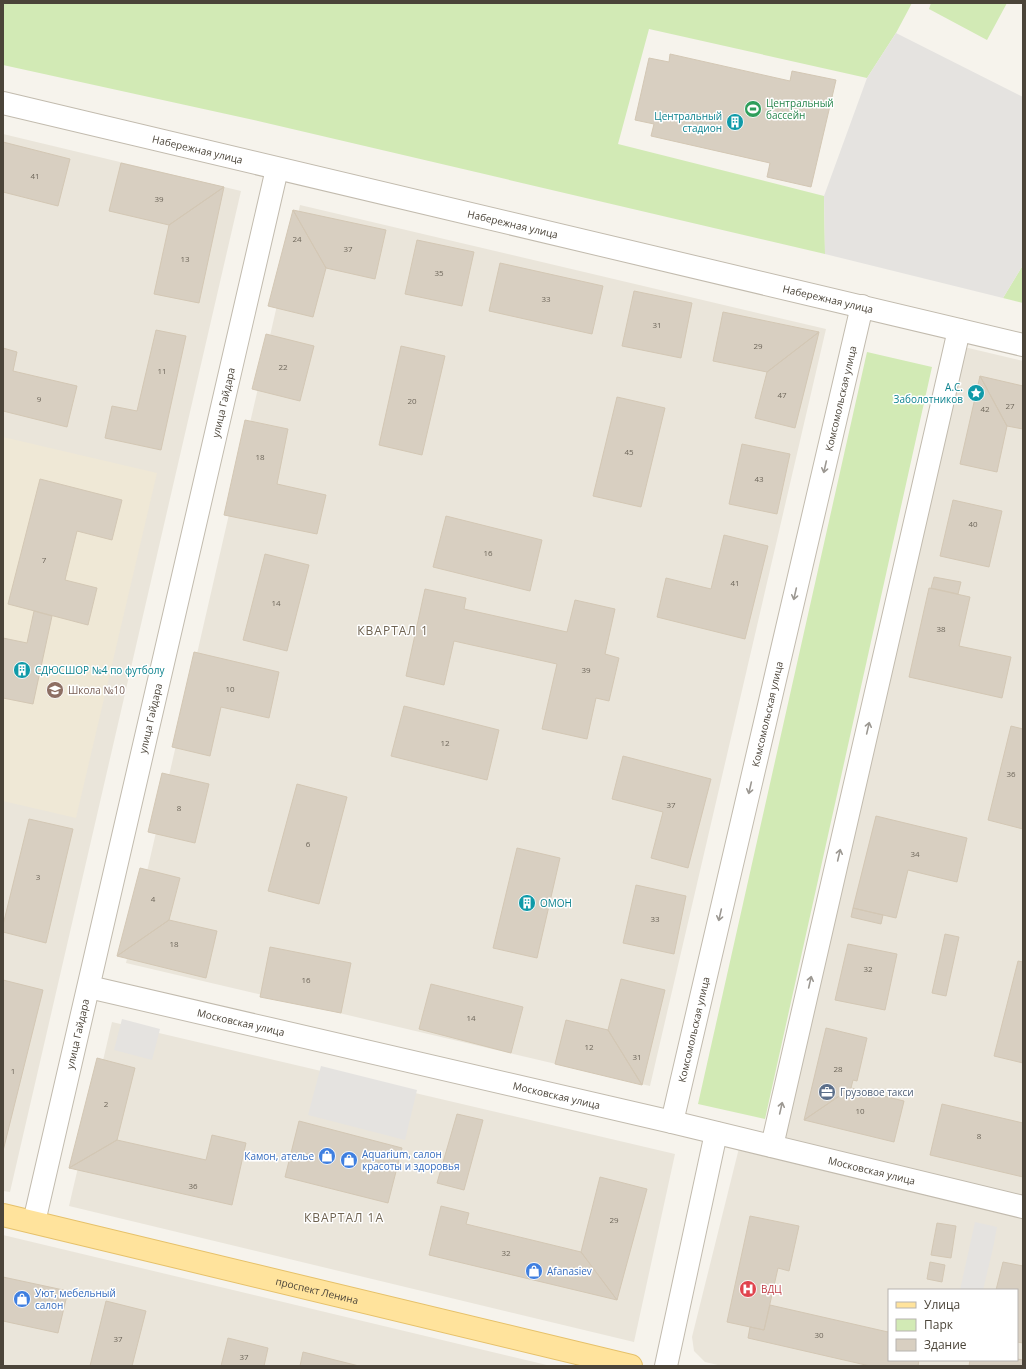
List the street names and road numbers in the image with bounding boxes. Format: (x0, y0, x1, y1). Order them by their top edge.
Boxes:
street label: Набережная улица (151, 132, 244, 167)
street label: Набережная улица (466, 206, 560, 241)
street label: Набережная улица (781, 281, 875, 316)
street label: Комсомольская улица (821, 344, 860, 452)
street label: улица Гайдара (208, 366, 238, 439)
street label: Комсомольская улица (748, 660, 786, 768)
street label: улица Гайдара (135, 682, 165, 755)
street label: Комсомольская улица (674, 975, 713, 1084)
street label: улица Гайдара (63, 997, 92, 1070)
street label: Московская улица (196, 1005, 286, 1039)
street label: Московская улица (512, 1078, 602, 1112)
street label: Московская улица (827, 1153, 917, 1188)
street label: проспект Ленина (274, 1274, 360, 1307)

